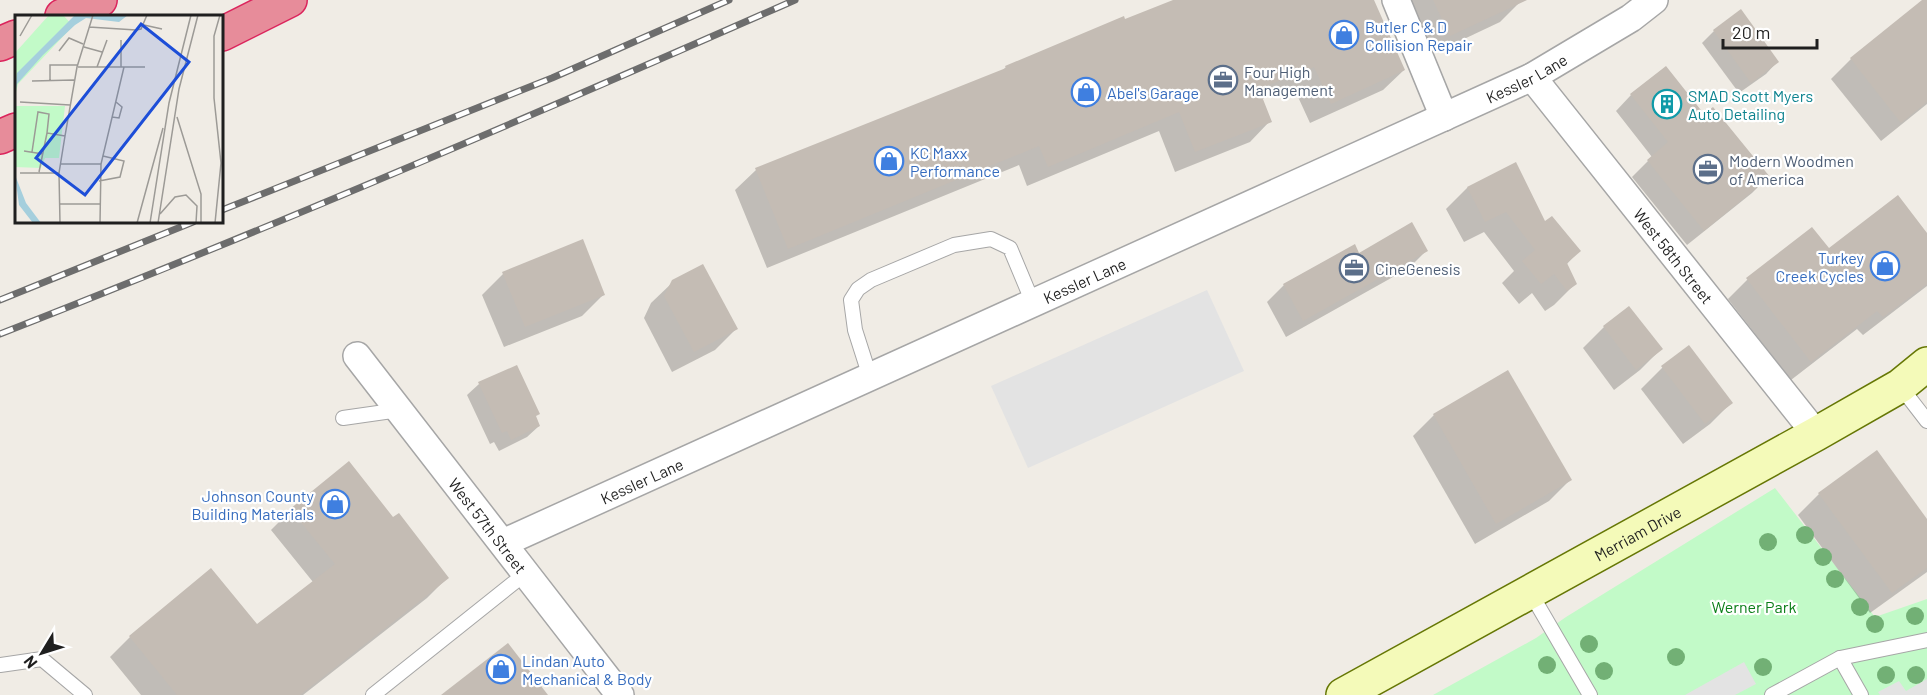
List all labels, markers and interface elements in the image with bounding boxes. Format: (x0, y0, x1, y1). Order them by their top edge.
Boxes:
scale bar (1723, 12, 1818, 50)
inset map (15, 15, 224, 224)
place label: Butler C & D Collision Repair (1365, 17, 1473, 54)
shop icon: Butler C & D Collision Repair (1328, 19, 1360, 51)
text: 20 m (1732, 21, 1770, 43)
street label: Kessler Lane (1483, 49, 1570, 106)
place label: Four High Management (1244, 62, 1334, 99)
office icon: Four High Management (1207, 64, 1239, 96)
shop icon: Abel's Garage (1070, 76, 1102, 108)
place label: Abel's Garage (1107, 83, 1199, 102)
place label: SMAD Scott Myers Auto Detailing (1688, 86, 1813, 123)
building icon: SMAD Scott Myers Auto Detailing (1651, 88, 1683, 120)
place label: KC Maxx Performance (910, 143, 1000, 180)
shop icon: KC Maxx Performance (873, 145, 905, 177)
place label: Modern Woodmen of America (1729, 151, 1854, 188)
office icon: Modern Woodmen of America (1692, 153, 1724, 185)
street label: West 58th Street (1630, 204, 1718, 307)
place label: Turkey Creek Cycles (1775, 248, 1865, 285)
shop icon: Turkey Creek Cycles (1869, 250, 1901, 282)
office icon: CineGenesis (1338, 252, 1370, 284)
street label: Kessler Lane (1040, 253, 1128, 307)
place label: CineGenesis (1375, 259, 1461, 278)
street label: Kessler Lane (597, 453, 686, 507)
street label: West 57th Street (445, 474, 531, 577)
place label: Johnson County Building Materials (192, 486, 315, 523)
shop icon: Johnson County Building Materials (319, 488, 351, 520)
street label: Merriam Drive (1591, 501, 1684, 564)
park label: Werner Park (1711, 597, 1797, 616)
north arrow (12, 623, 72, 683)
place label: Lindan Auto Mechanical & Body (522, 651, 652, 688)
text: N (19, 653, 41, 673)
shop icon: Lindan Auto Mechanical & Body (485, 653, 517, 685)

